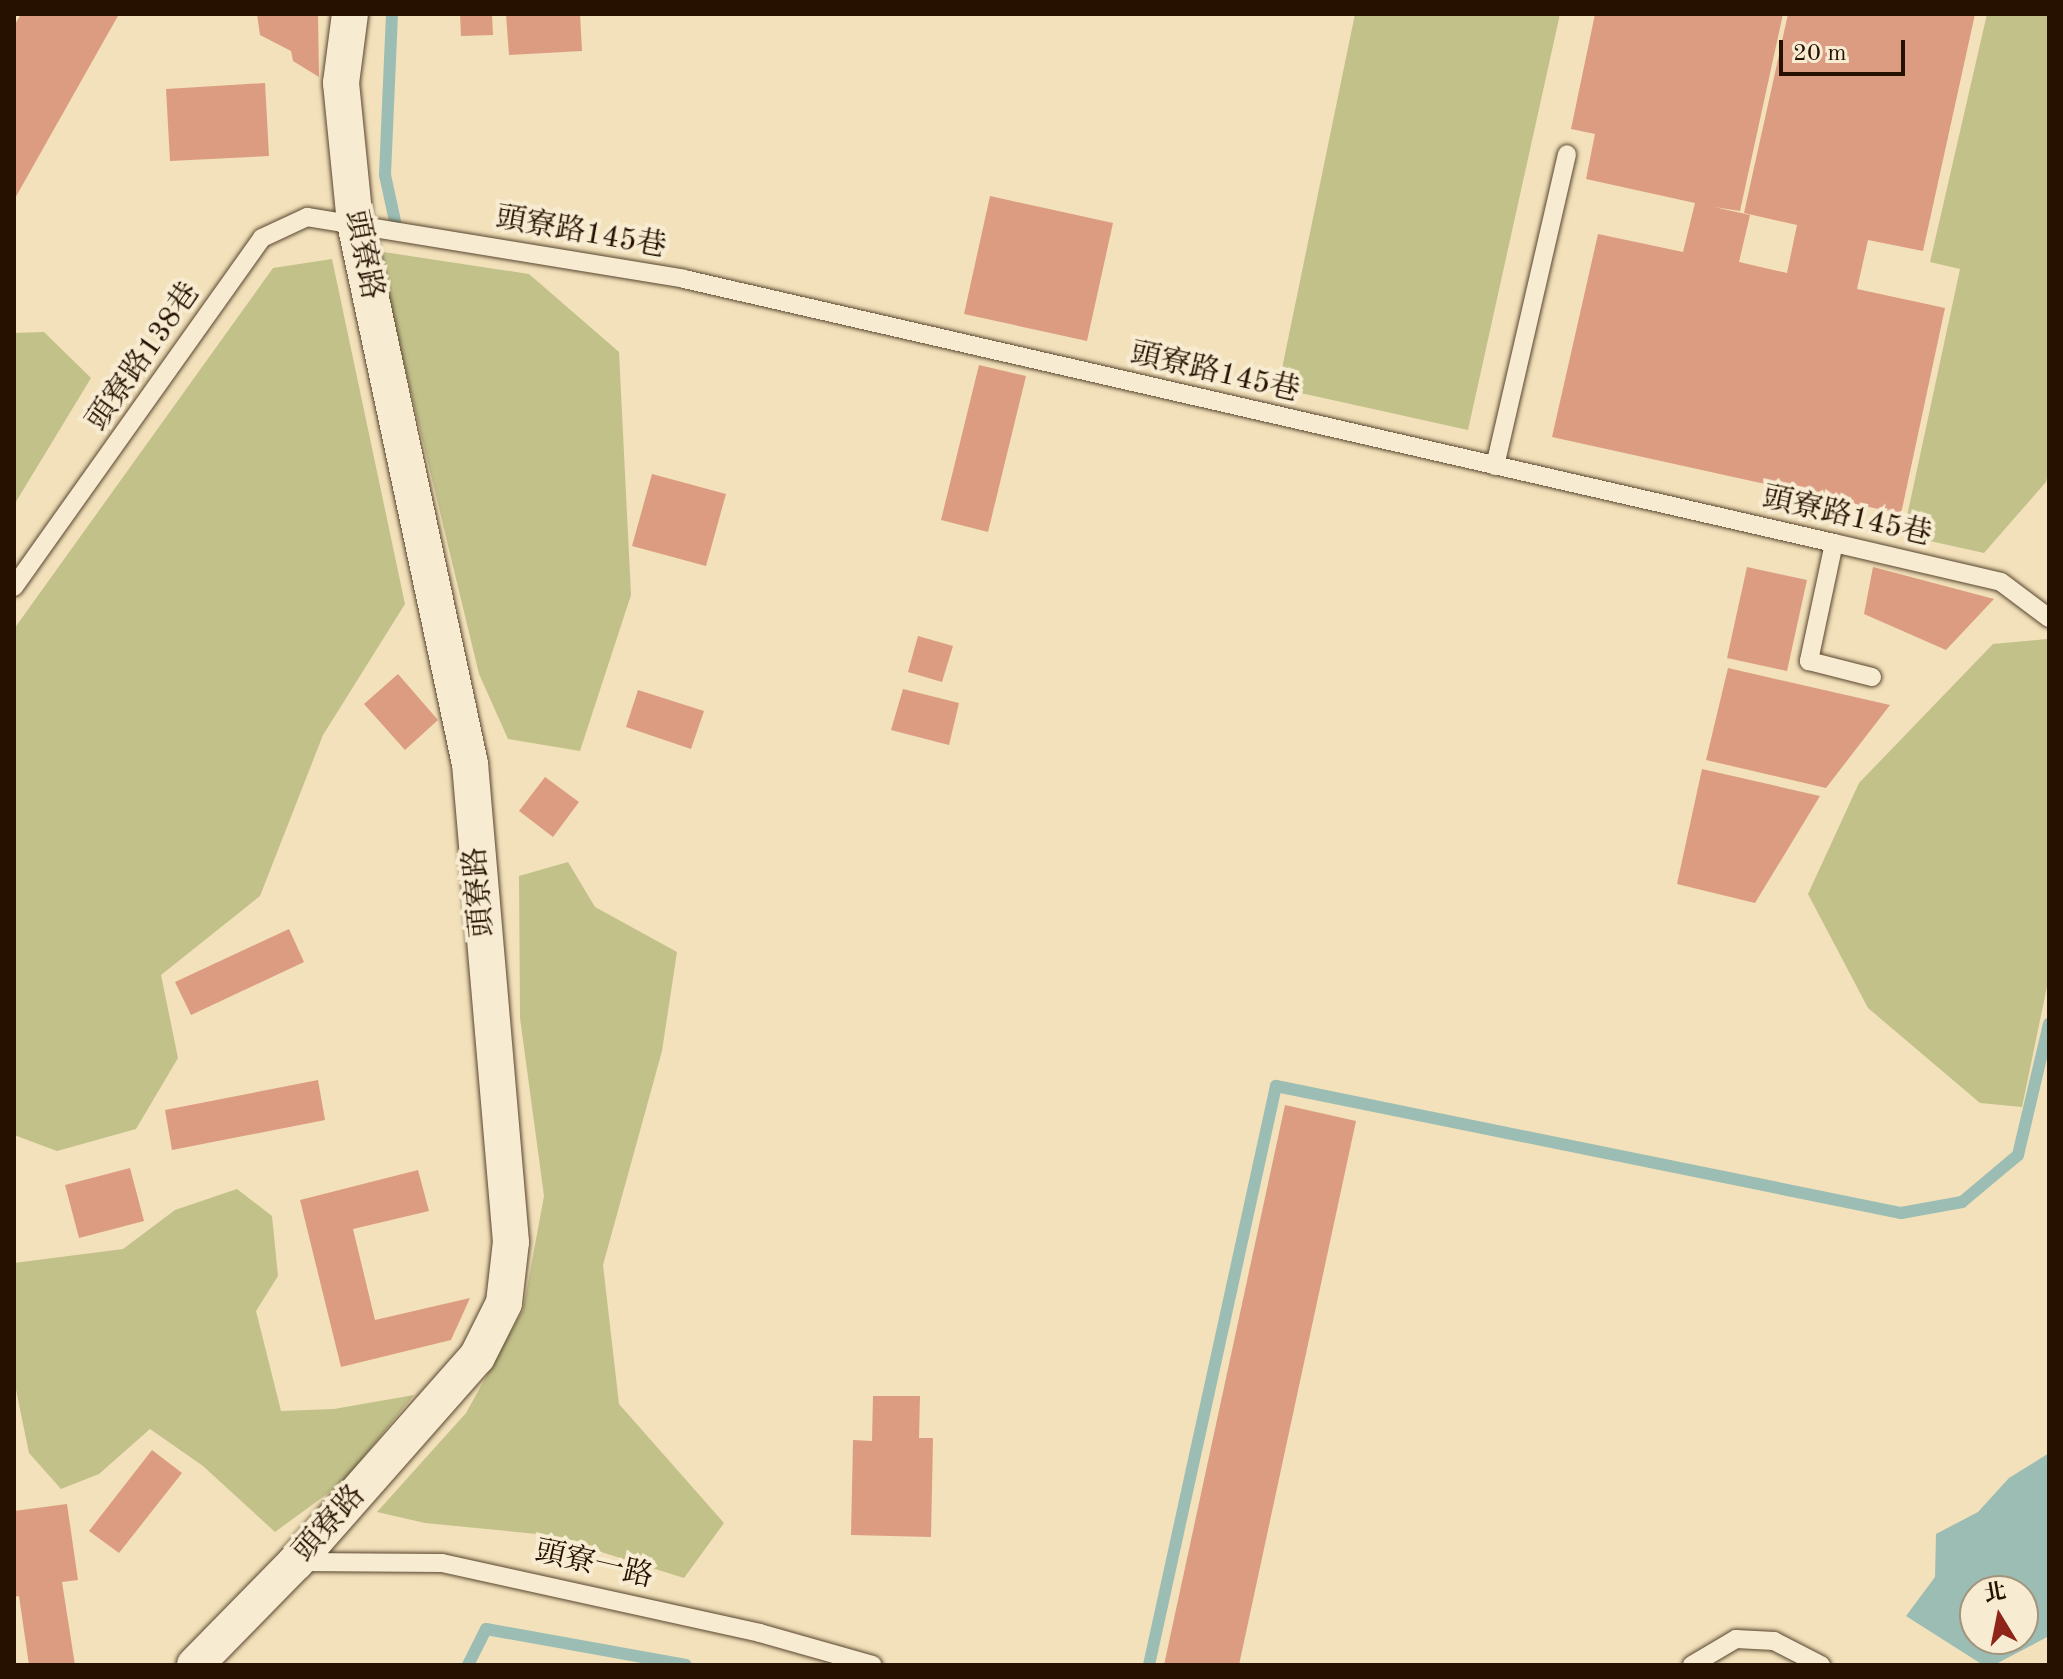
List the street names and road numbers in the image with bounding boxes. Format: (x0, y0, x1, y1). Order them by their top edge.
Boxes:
street label: 頭寮路145巷 (493, 200, 669, 266)
street label: 頭寮路 (337, 207, 389, 303)
street label: 頭寮路138巷 (80, 276, 208, 438)
street label: 頭寮路145巷 (1127, 336, 1303, 410)
street label: 頭寮路145巷 (1759, 480, 1935, 554)
street label: 頭寮路 (458, 846, 502, 938)
street label: 頭寮路 (287, 1479, 373, 1569)
street label: 頭寮一路 (531, 1534, 657, 1596)

